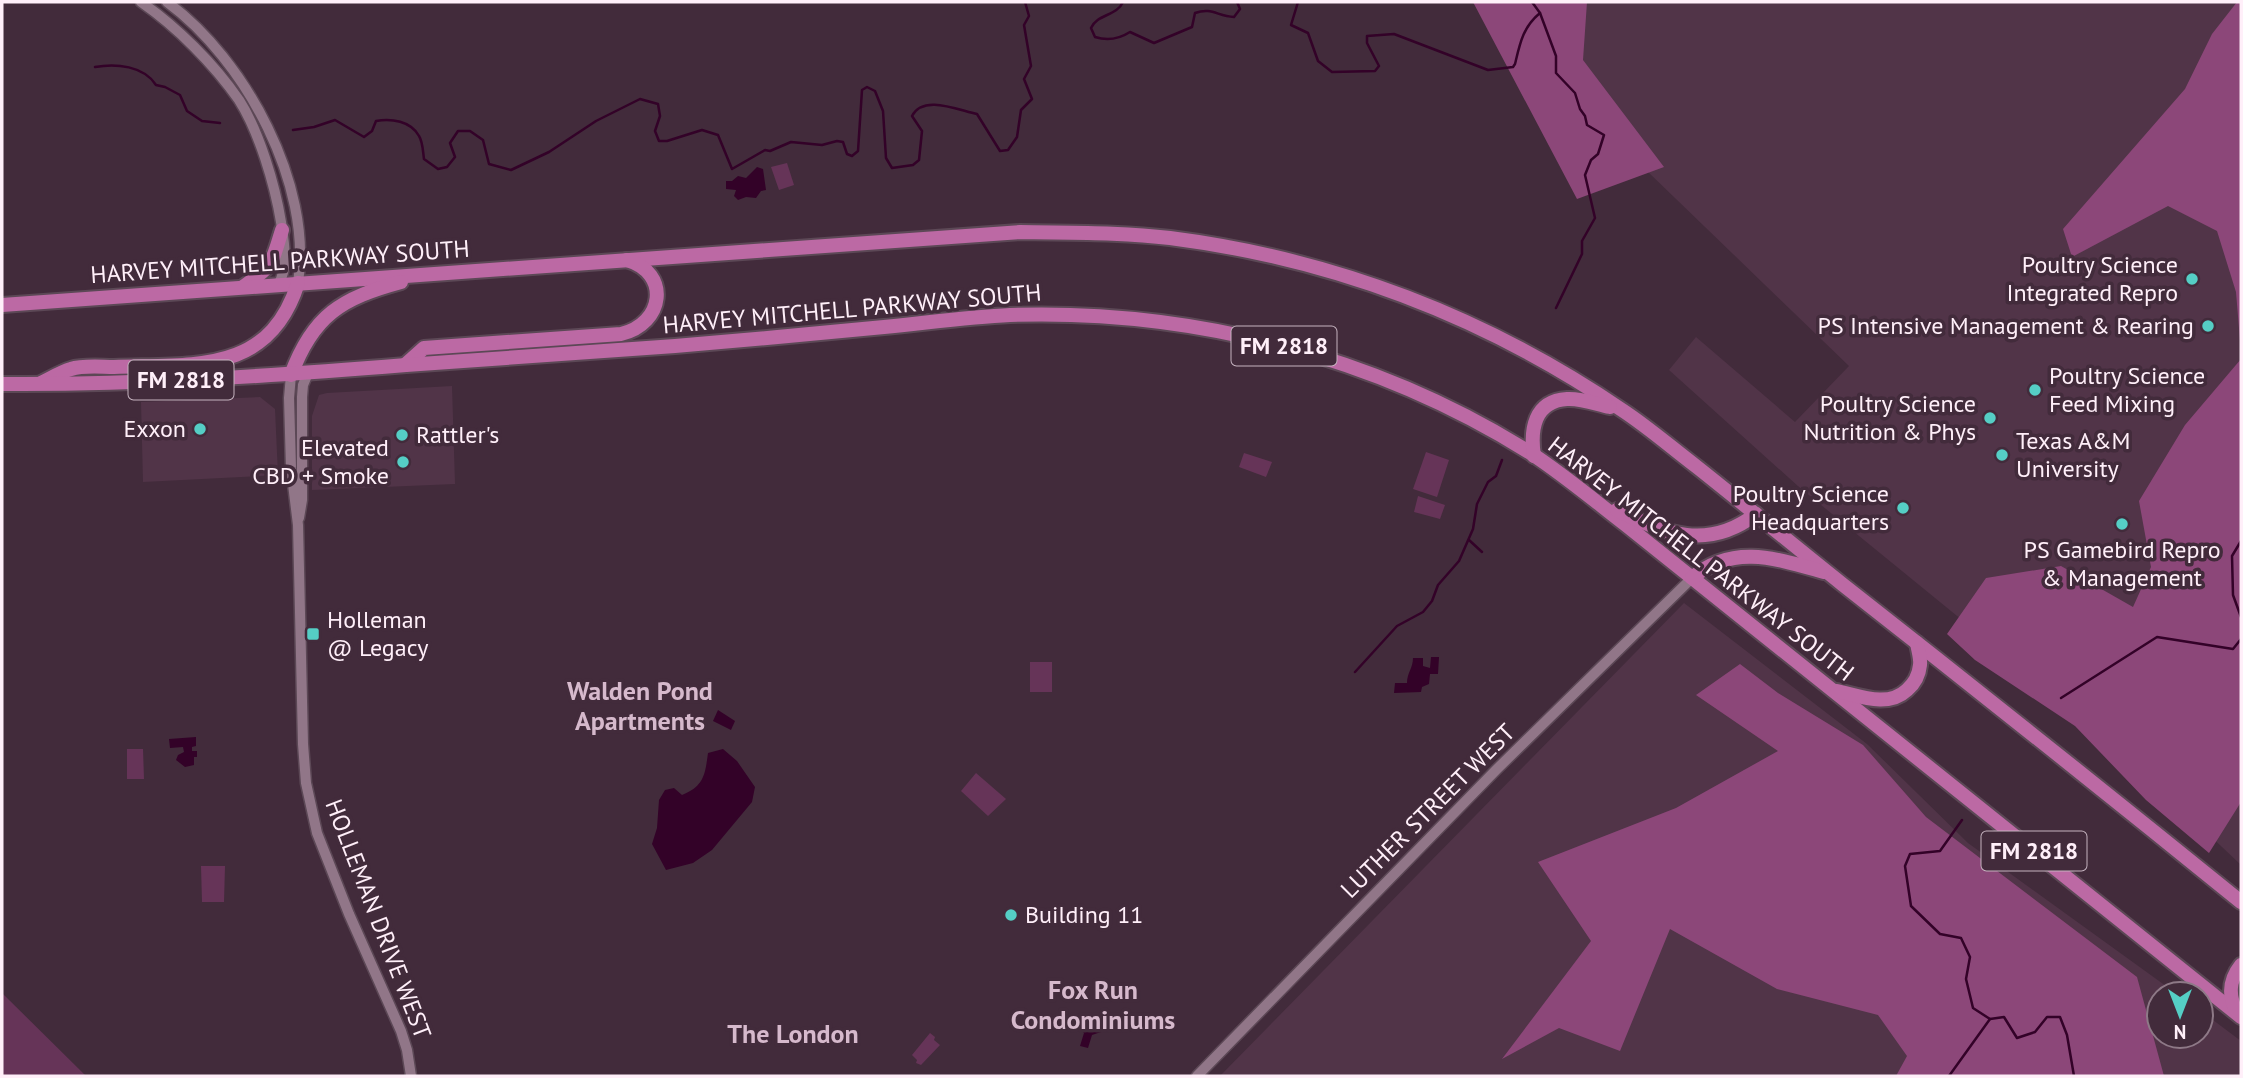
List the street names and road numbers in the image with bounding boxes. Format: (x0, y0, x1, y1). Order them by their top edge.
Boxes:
street label: HARVEY MITCHELL PARKWAY SOUTH (89, 233, 471, 290)
street label: HARVEY MITCHELL PARKWAY SOUTH (661, 277, 1043, 341)
road number: FM 2818 (1232, 326, 1336, 366)
road number: FM 2818 (128, 360, 234, 400)
street label: HARVEY MITCHELL PARKWAY SOUTH (1542, 429, 1861, 688)
street label: LUTHER STREET WEST (1334, 717, 1521, 904)
street label: HOLLEMAN DRIVE WEST (318, 795, 438, 1043)
road number: FM 2818 (1982, 832, 2086, 870)

